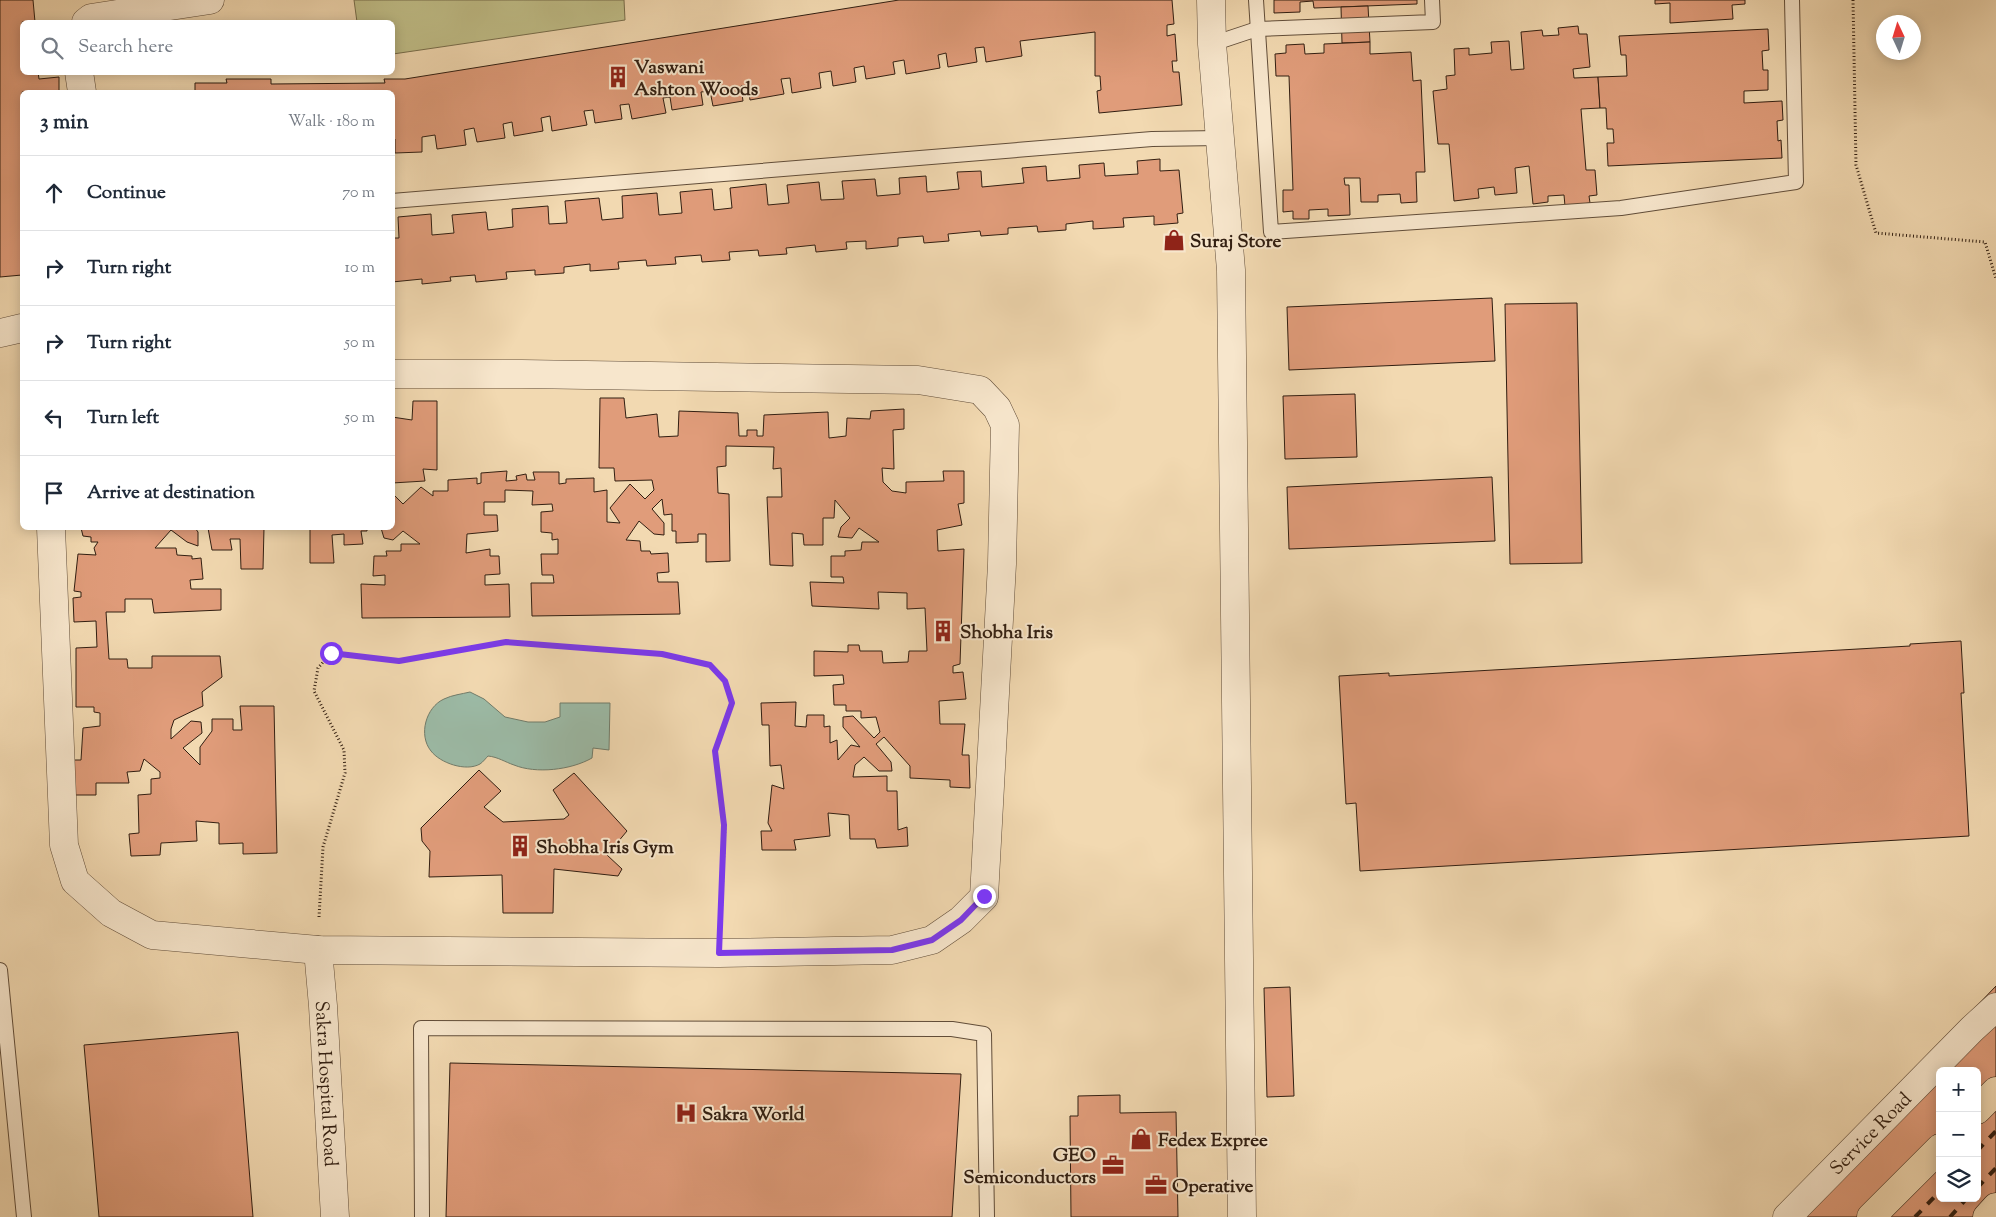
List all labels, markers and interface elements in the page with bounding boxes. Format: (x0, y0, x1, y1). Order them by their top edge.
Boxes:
north arrow (1876, 15, 1921, 60)
search box (20, 20, 395, 75)
icon: search (38, 34, 66, 62)
text: Search here (78, 34, 173, 61)
place label: Vaswani Ashton Woods (634, 55, 759, 104)
building icon: Vaswani Ashton Woods (605, 64, 631, 90)
text: 3 min (40, 108, 89, 138)
text: Walk · 180 m (288, 111, 375, 134)
icon: ahead (40, 179, 68, 207)
text: Continue (87, 180, 166, 207)
text: 70 m (342, 182, 375, 205)
shop icon: Suraj Store (1161, 227, 1187, 253)
place label: Suraj Store (1190, 229, 1282, 256)
icon: right (40, 254, 68, 282)
text: Turn right (87, 255, 171, 282)
text: 10 m (345, 257, 375, 280)
icon: right (40, 329, 68, 357)
text: Turn right (87, 330, 171, 357)
text: 50 m (344, 332, 375, 355)
icon: left (40, 404, 68, 432)
text: Turn left (87, 405, 159, 432)
text: 50 m (344, 407, 375, 430)
icon: arrive (40, 479, 68, 507)
text: Arrive at destination (87, 480, 255, 507)
building icon: Shobha Iris (930, 618, 956, 644)
place label: Shobha Iris (960, 620, 1054, 647)
route start (320, 642, 343, 665)
building icon: Shobha Iris Gym (507, 833, 533, 859)
place label: Shobha Iris Gym (536, 835, 674, 862)
route end (973, 885, 996, 908)
street label: Sakra Hospital Road (307, 1000, 343, 1168)
map controls (1936, 1067, 1981, 1202)
button: + (1936, 1067, 1981, 1112)
street label: Service Road (1824, 1087, 1919, 1182)
hospital icon: Sakra World (673, 1100, 699, 1126)
place label: Sakra World (702, 1102, 805, 1129)
button: − (1936, 1112, 1981, 1157)
shop icon: Fedex Expree (1128, 1126, 1154, 1152)
place label: Fedex Expree (1158, 1128, 1268, 1155)
place label: GEO Semiconductors (963, 1143, 1097, 1192)
office icon: GEO Semiconductors (1100, 1152, 1126, 1178)
button: layers (1936, 1157, 1981, 1202)
office icon: Operative (1143, 1172, 1169, 1198)
place label: Operative (1172, 1174, 1253, 1201)

